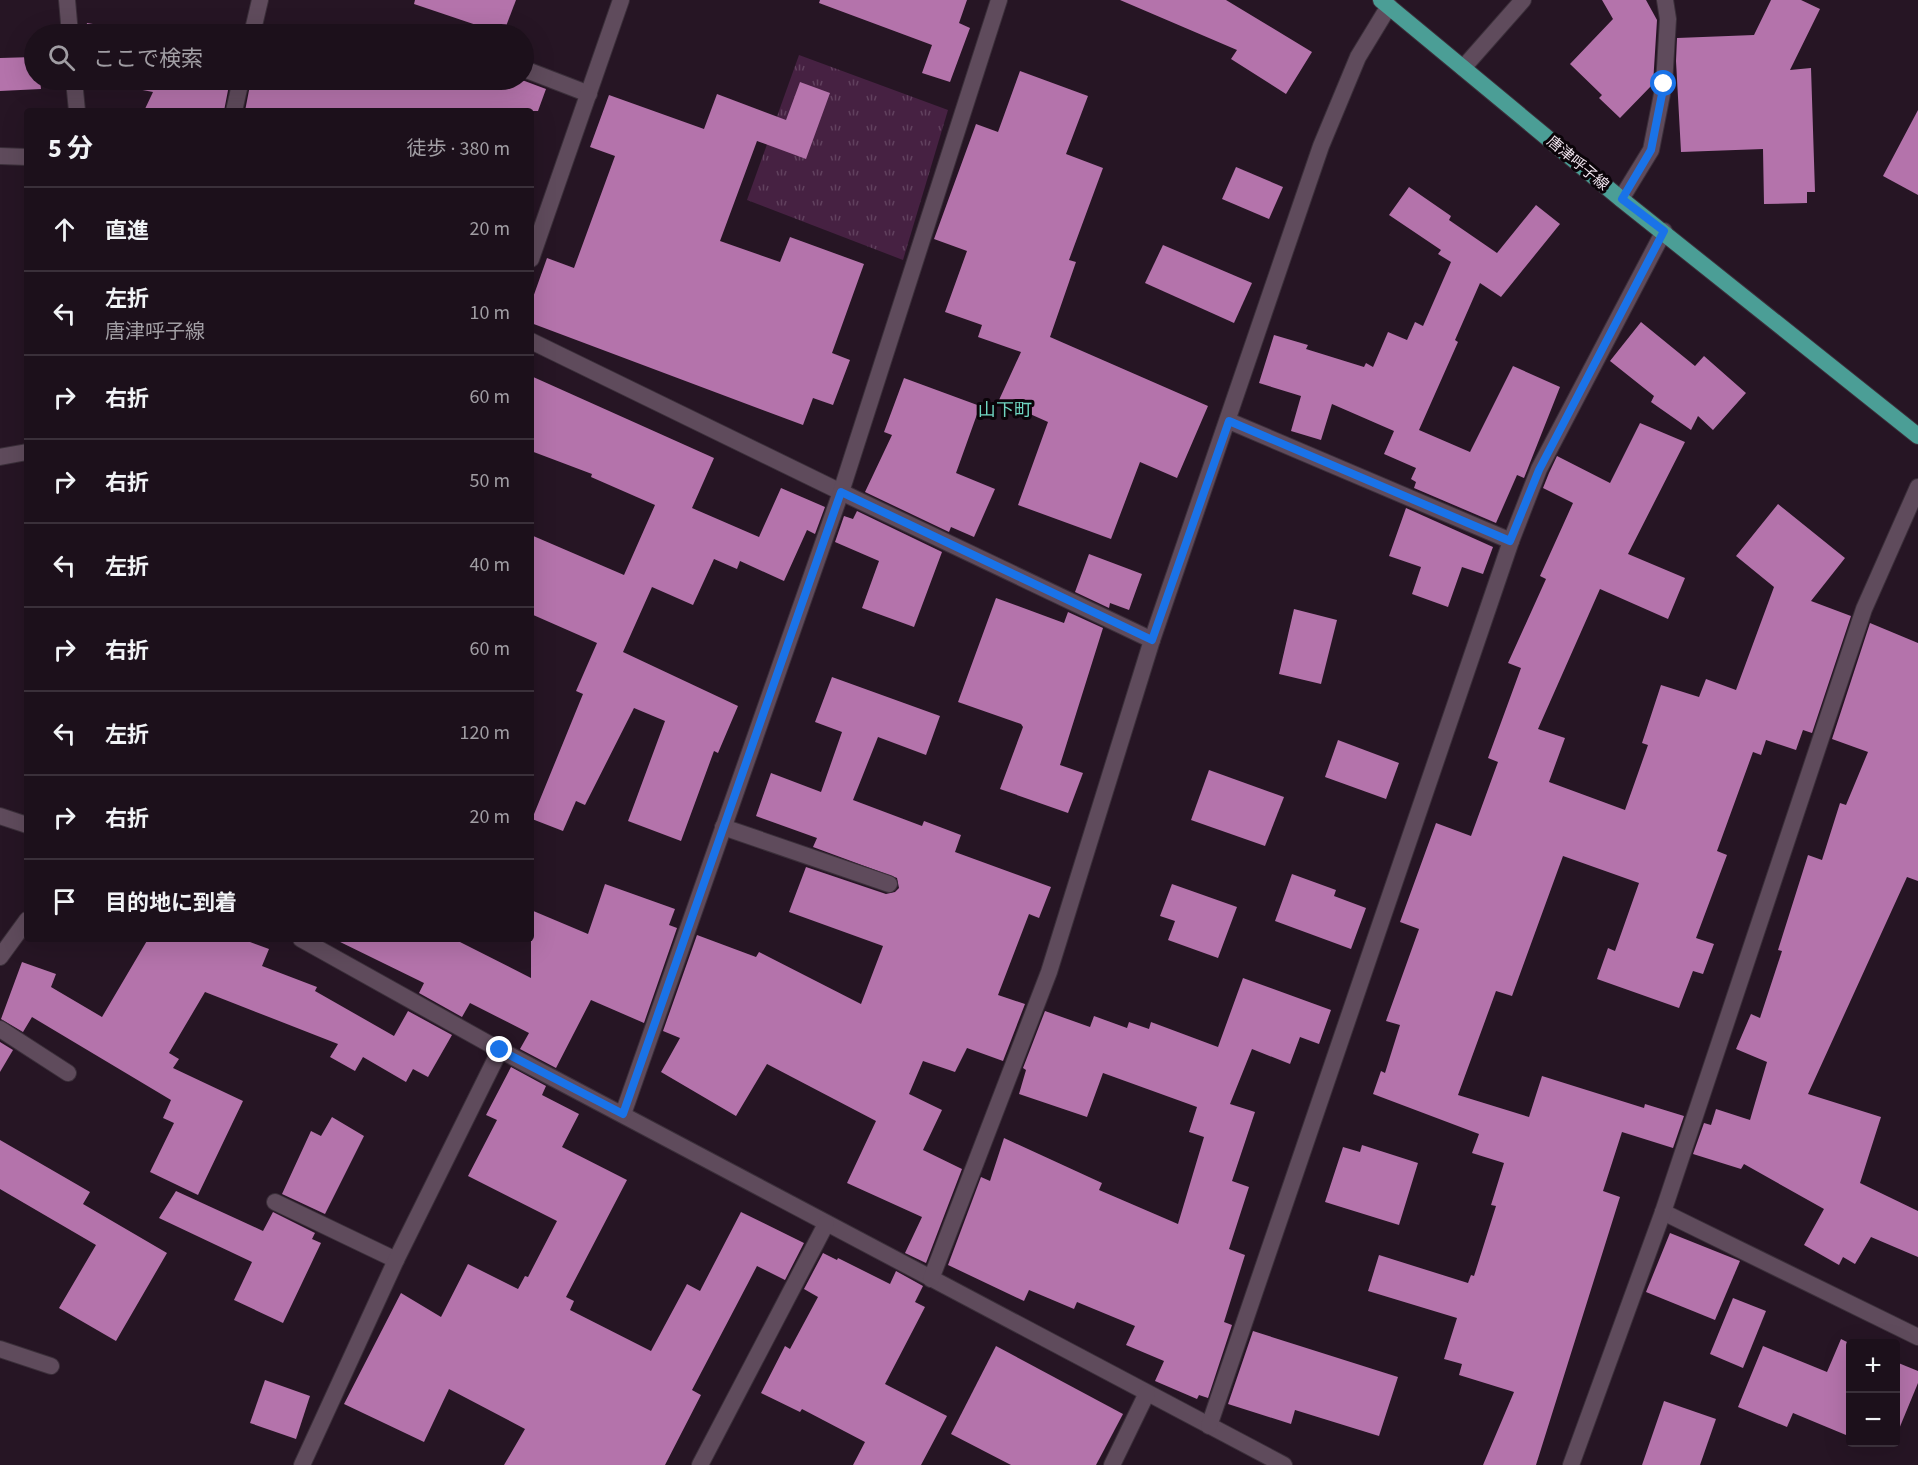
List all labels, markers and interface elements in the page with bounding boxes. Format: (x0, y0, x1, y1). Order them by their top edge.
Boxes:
search box (24, 24, 534, 90)
icon: search (45, 41, 78, 74)
text: ここで検索 (93, 43, 203, 75)
route start (1650, 70, 1676, 96)
text: 5 分 (48, 130, 93, 167)
street label: 唐津呼子線 (1542, 131, 1613, 196)
text: 徒歩 · 380 m (407, 135, 510, 163)
icon: ahead (48, 213, 81, 246)
text: 直進 (105, 215, 149, 247)
text: 20 m (470, 215, 510, 243)
text: 左折 (105, 283, 149, 315)
icon: left (48, 297, 81, 330)
text: 10 m (470, 299, 510, 327)
text: 唐津呼子線 (105, 318, 205, 346)
icon: right (48, 381, 81, 414)
text: 右折 (105, 383, 149, 415)
text: 60 m (470, 383, 510, 411)
district label: 山下町 (978, 398, 1032, 423)
icon: right (48, 465, 81, 498)
text: 右折 (105, 467, 149, 499)
text: 50 m (470, 467, 510, 495)
icon: left (48, 549, 81, 582)
text: 左折 (105, 551, 149, 583)
text: 40 m (470, 551, 510, 579)
icon: right (48, 633, 81, 666)
text: 右折 (105, 635, 149, 667)
text: 60 m (470, 635, 510, 663)
icon: left (48, 717, 81, 750)
text: 左折 (105, 719, 149, 751)
text: 120 m (460, 719, 510, 747)
icon: right (48, 801, 81, 834)
text: 右折 (105, 803, 149, 835)
text: 20 m (470, 803, 510, 831)
icon: arrive (48, 885, 81, 918)
text: 目的地に到着 (105, 887, 237, 919)
route end (486, 1036, 512, 1062)
map controls (1846, 1339, 1900, 1447)
button: + (1846, 1339, 1900, 1393)
button: − (1846, 1393, 1900, 1447)

